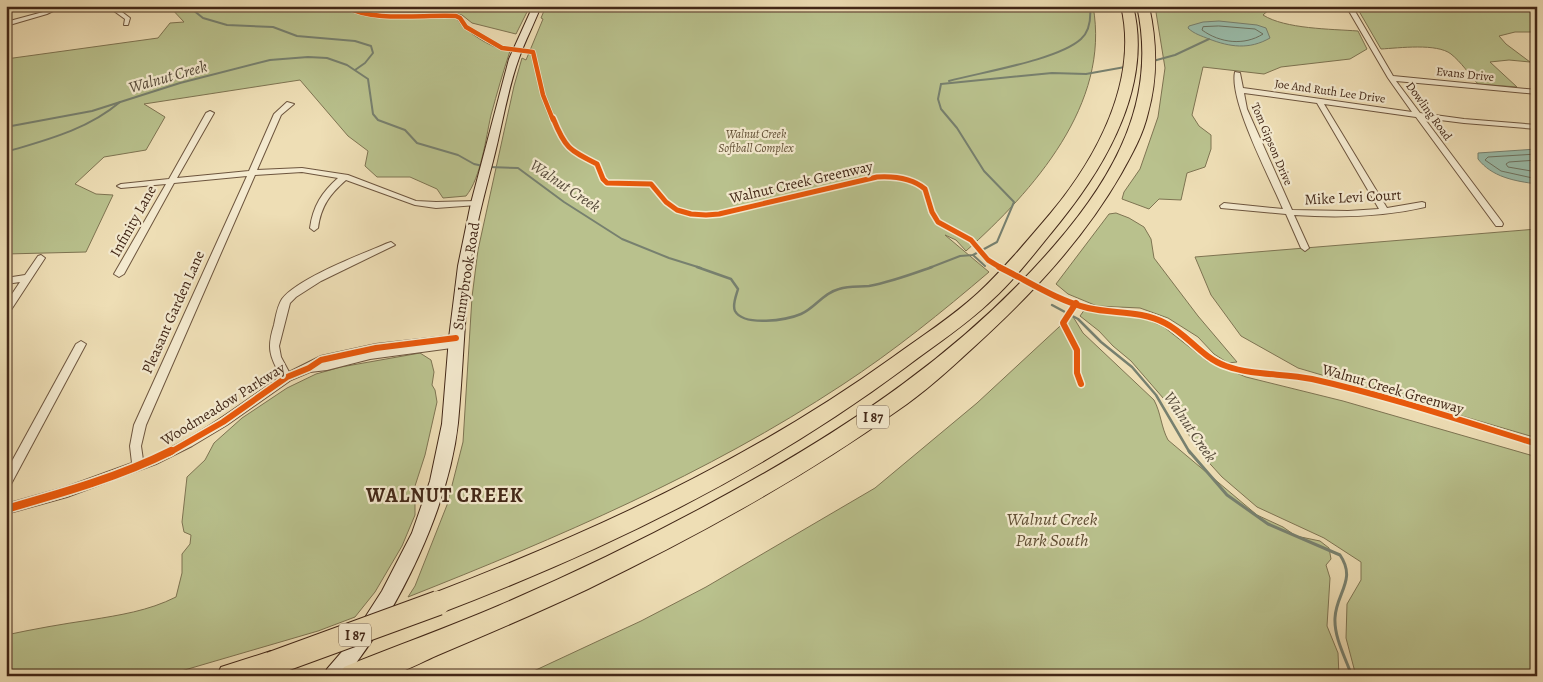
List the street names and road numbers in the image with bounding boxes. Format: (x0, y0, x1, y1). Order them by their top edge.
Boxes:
street label: Evans Drive (1435, 63, 1495, 85)
street label: Joe And Ruth Lee Drive (1274, 75, 1386, 107)
street label: Dowling Road (1402, 78, 1456, 144)
street label: Tom Gipson Drive (1247, 100, 1297, 188)
street label: Walnut Creek Greenway (726, 156, 875, 208)
street label: Infinity Lane (105, 181, 161, 260)
street label: Mike Levi Court (1304, 184, 1402, 210)
street label: Sunnybrook Road (448, 220, 485, 331)
street label: Pleasant Garden Lane (137, 247, 209, 377)
street label: Woodmeadow Parkway (156, 358, 289, 451)
street label: Walnut Creek Greenway (1319, 359, 1467, 419)
road number: I 87 (857, 406, 889, 428)
road number: I 87 (339, 624, 371, 646)

